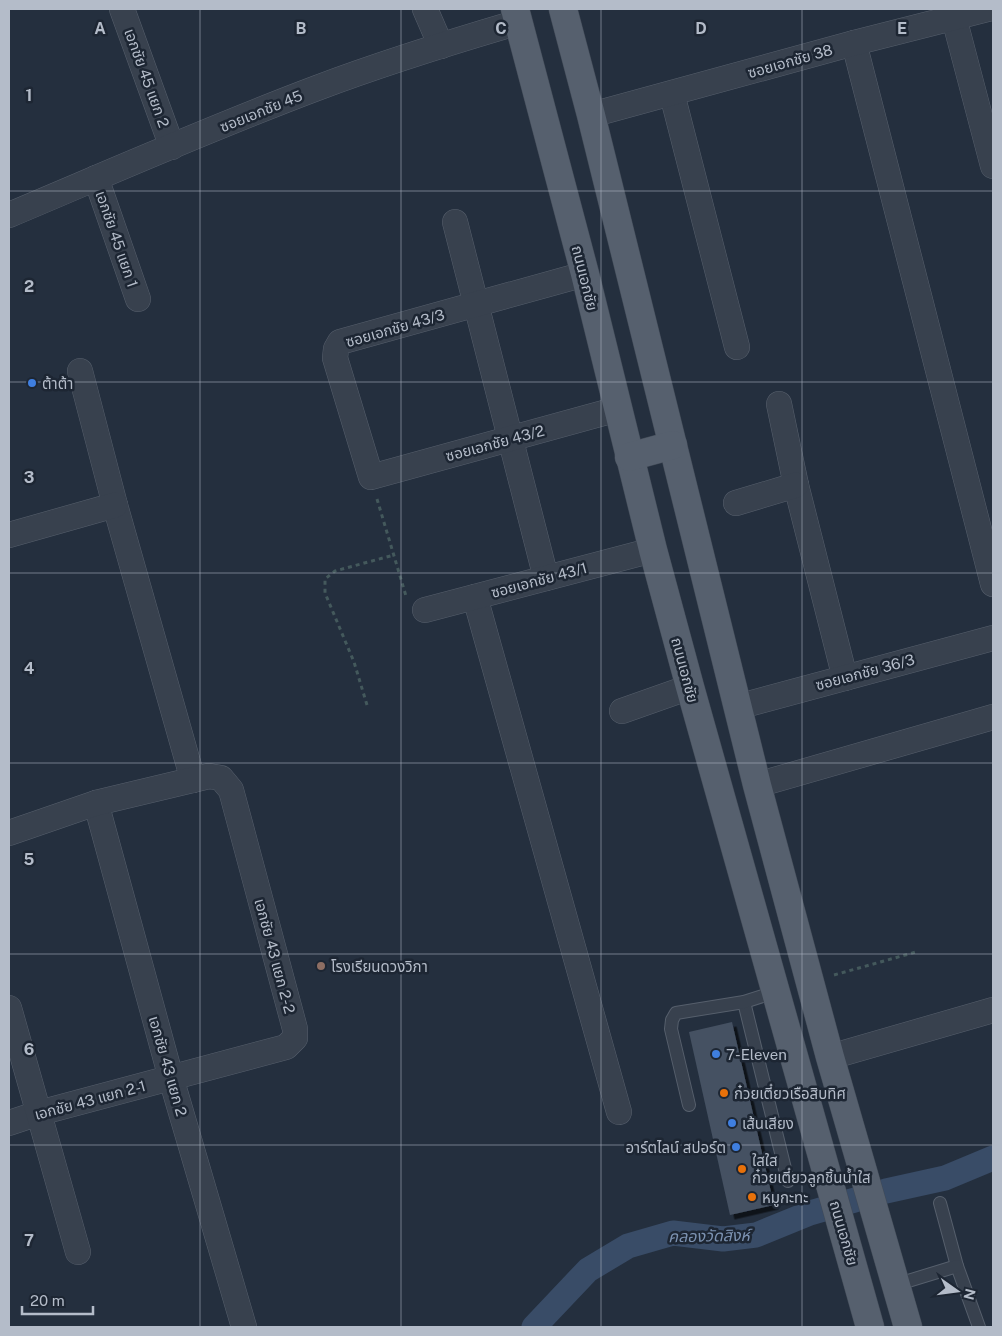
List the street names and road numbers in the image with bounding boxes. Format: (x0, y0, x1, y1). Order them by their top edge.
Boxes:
street label: เอกชัย 45 แยก 2 (121, 26, 173, 130)
street label: ซอยเอกชัย 38 (746, 41, 834, 81)
street label: ซอยเอกชัย 45 (217, 87, 305, 135)
street label: เอกชัย 45 แยก 1 (93, 188, 141, 290)
street label: ถนนเอกชัย (569, 244, 601, 312)
street label: ซอยเอกชัย 43/3 (344, 306, 446, 350)
street label: ซอยเอกชัย 43/2 (444, 422, 546, 464)
street label: ซอยเอกชัย 43/1 (489, 559, 589, 601)
street label: ถนนเอกชัย (668, 636, 702, 704)
street label: ซอยเอกชัย 36/3 (814, 651, 916, 693)
street label: เอกชัย 43 แยก 2-2 (251, 897, 299, 1015)
street label: เอกชัย 43 แยก 2 (146, 1014, 190, 1118)
street label: เอกชัย 43 แยก 2-1 (33, 1077, 147, 1123)
street label: ถนนเอกชัย (827, 1199, 861, 1267)

